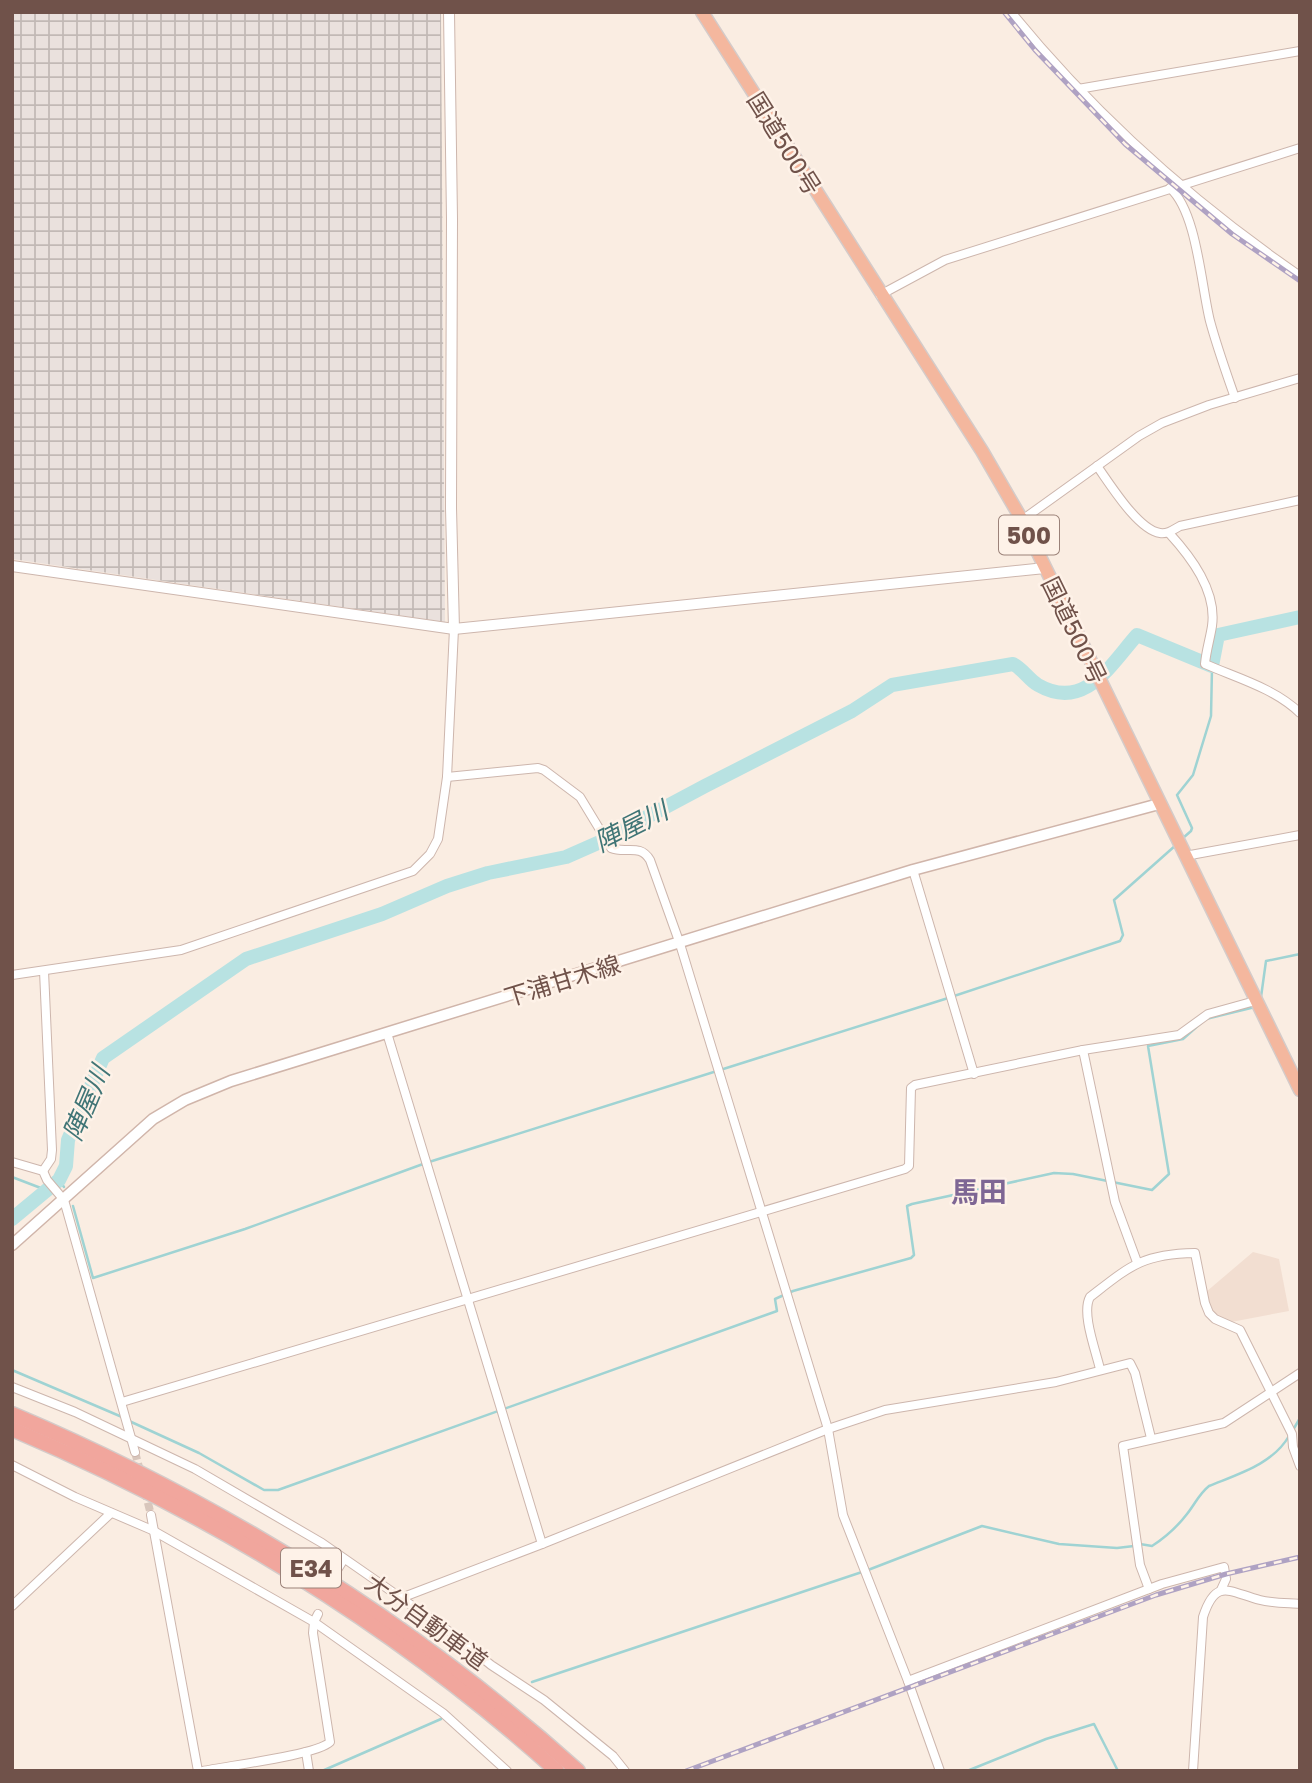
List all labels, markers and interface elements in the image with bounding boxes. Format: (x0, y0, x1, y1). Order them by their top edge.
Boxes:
street label: 国道500号 (742, 86, 828, 200)
road number: 500 (999, 516, 1059, 554)
street label: 国道500号 (1037, 572, 1113, 688)
water label: 陣屋川 (589, 793, 675, 858)
street label: 下浦甘木線 (500, 949, 624, 1011)
water label: 陣屋川 (56, 1058, 117, 1145)
district label: 馬田 (951, 1175, 1007, 1208)
road number: E34 (281, 1548, 341, 1588)
street label: 大分自動車道 (360, 1567, 494, 1675)

